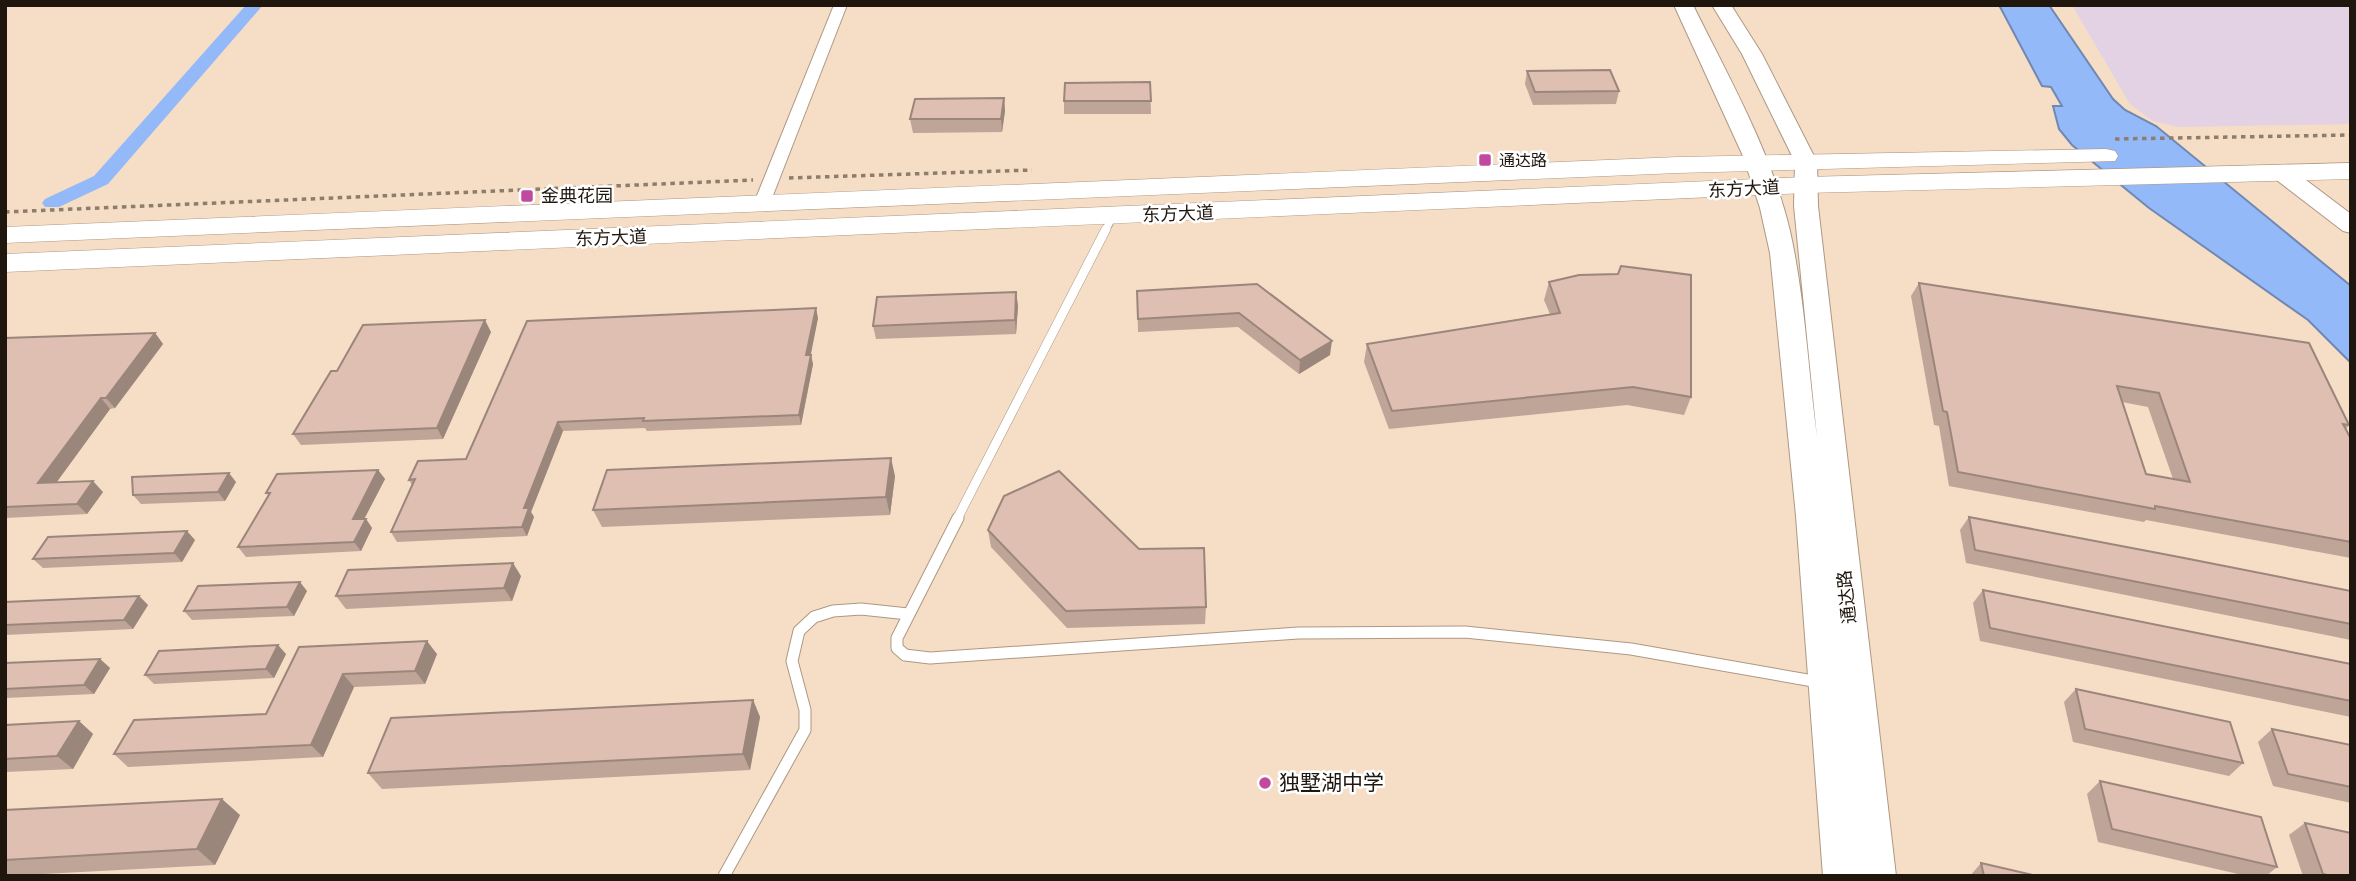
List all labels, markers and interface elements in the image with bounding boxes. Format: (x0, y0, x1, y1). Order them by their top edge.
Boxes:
place label: 通达路 (1499, 151, 1547, 171)
marker: 通达路 (1477, 152, 1493, 168)
street label: 东方大道 (1707, 176, 1781, 202)
place label: 金典花园 (541, 185, 613, 207)
marker: 金典花园 (519, 188, 535, 204)
street label: 东方大道 (1142, 202, 1214, 226)
street label: 东方大道 (575, 226, 647, 250)
street label: 通达路 (1833, 569, 1861, 625)
place label: 独墅湖中学 (1279, 770, 1384, 796)
marker: 独墅湖中学 (1257, 775, 1273, 791)

